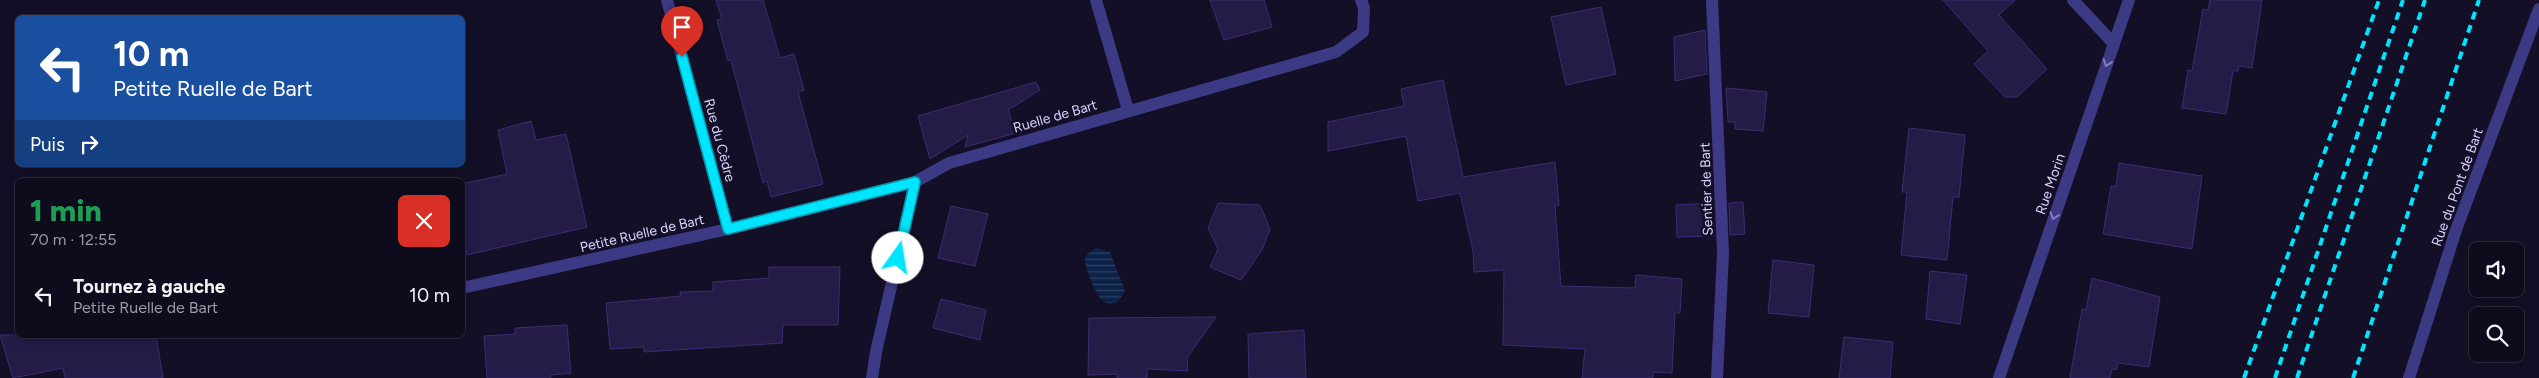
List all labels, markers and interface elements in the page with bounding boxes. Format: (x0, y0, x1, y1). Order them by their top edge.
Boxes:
pin (661, 6, 703, 57)
icon: arrive (668, 13, 696, 41)
text: 10 m (113, 33, 189, 75)
icon: left (30, 35, 95, 100)
one-way arrow (2103, 58, 2113, 66)
text: Petite Ruelle de Bart (113, 75, 313, 102)
street label: Ruelle de Bart (1011, 96, 1099, 137)
street label: Rue du Cèdre (700, 97, 739, 184)
street label: Rue du Pont de Bart (2428, 126, 2487, 249)
icon: right (75, 130, 103, 158)
text: Puis (30, 133, 65, 156)
street label: Sentier de Bart (1696, 142, 1717, 236)
street label: Rue Morin (2032, 151, 2069, 217)
text: 1 min (30, 192, 102, 229)
button: close (398, 195, 450, 247)
street label: Petite Ruelle de Bart (578, 211, 706, 256)
one-way arrow (2050, 211, 2060, 220)
text: 70 m · 12:55 (30, 230, 116, 249)
position arrow (871, 231, 923, 283)
map controls (2469, 242, 2524, 362)
button: sound (2469, 242, 2524, 297)
text: Tournez à gauche (73, 275, 225, 298)
icon: left (30, 282, 58, 310)
text: 10 m (409, 284, 450, 307)
text: Petite Ruelle de Bart (73, 298, 218, 317)
button: search (2469, 307, 2524, 362)

